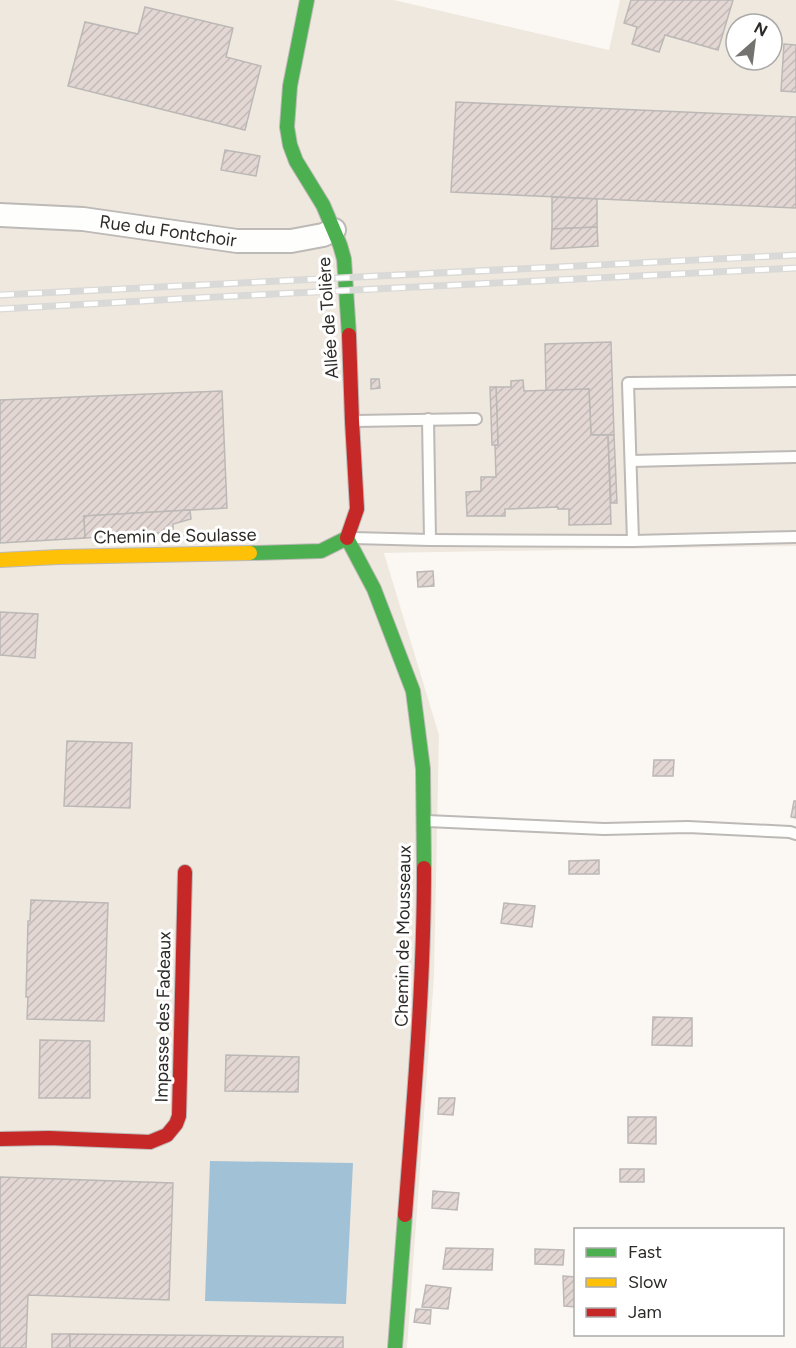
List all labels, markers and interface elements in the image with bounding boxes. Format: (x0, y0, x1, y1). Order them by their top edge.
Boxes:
north arrow (724, 12, 784, 72)
text: N (751, 18, 771, 40)
street label: Rue du Fontchoir (98, 211, 238, 251)
street label: Allée de Tolière (313, 256, 343, 380)
street label: Chemin de Soulasse (93, 524, 257, 548)
street label: Chemin de Mousseaux (390, 845, 416, 1027)
street label: Impasse des Fadeaux (151, 931, 176, 1103)
legend (574, 1228, 784, 1336)
text: Fast (628, 1241, 662, 1263)
text: Slow (628, 1271, 667, 1293)
text: Jam (628, 1301, 662, 1323)

